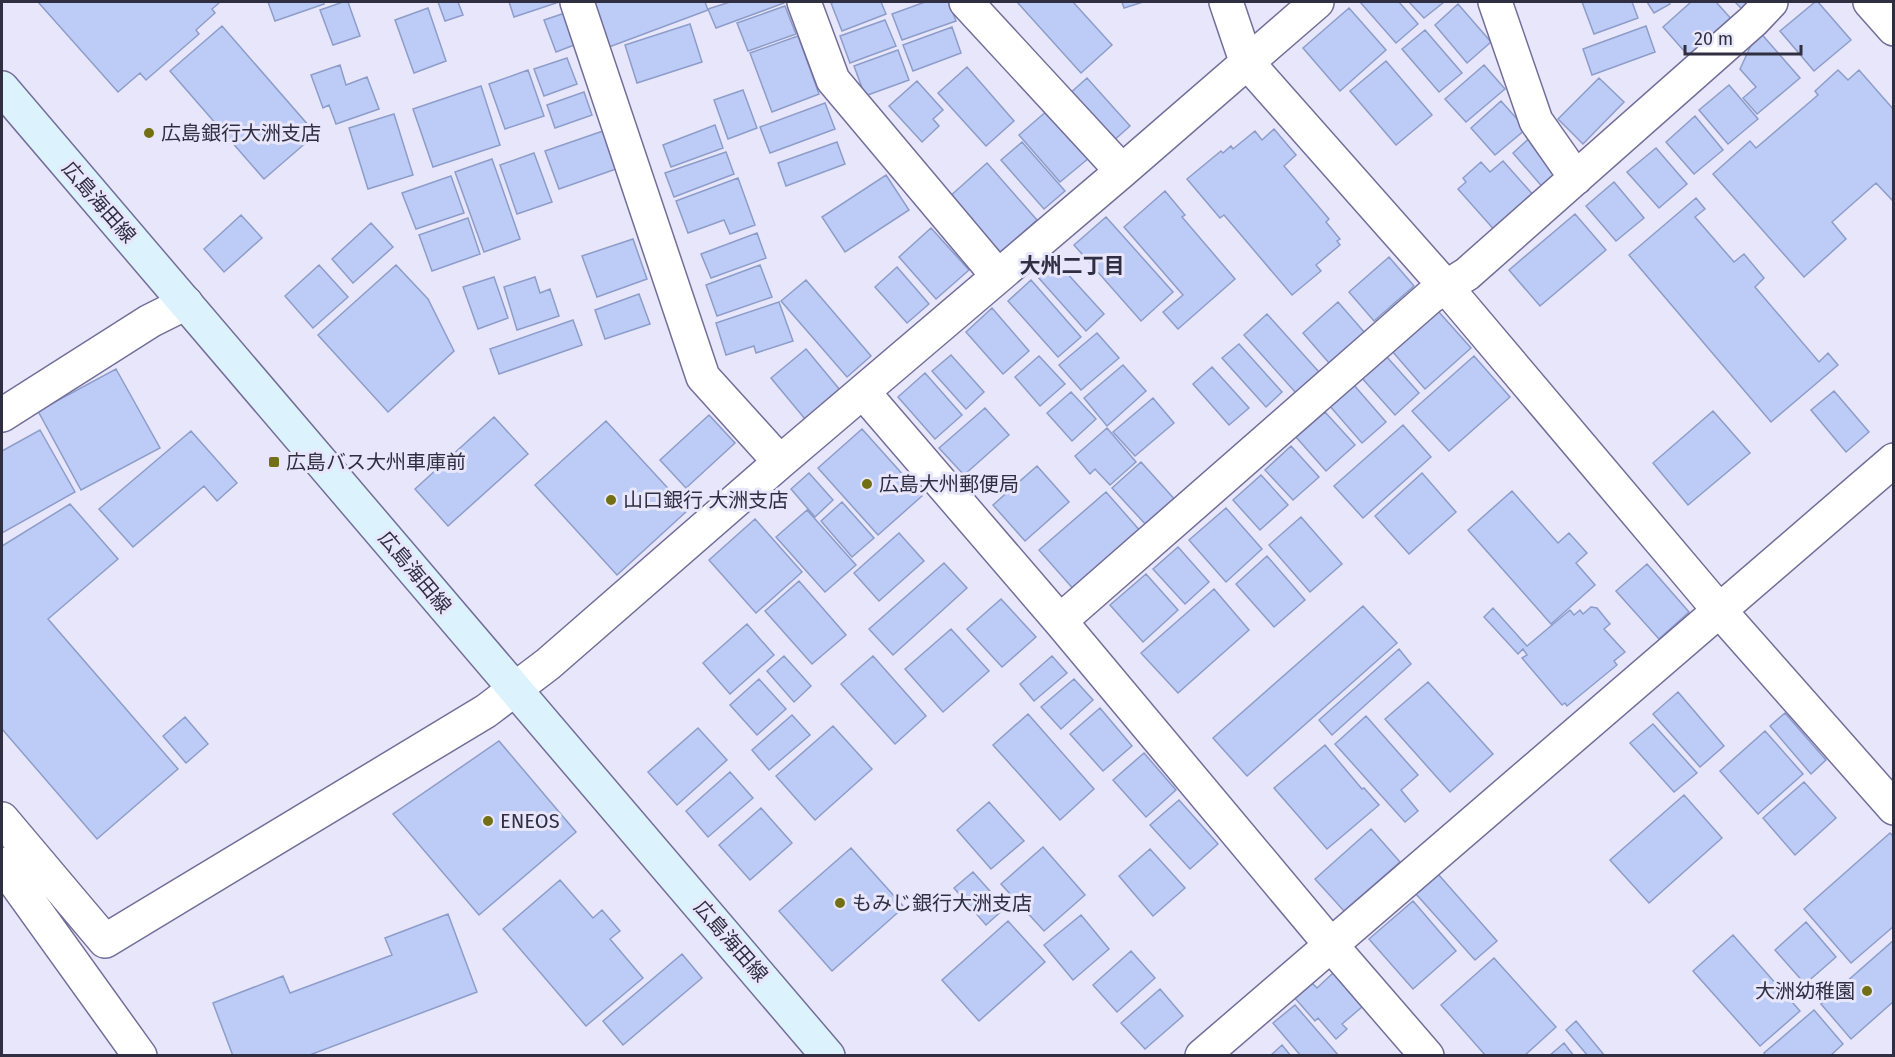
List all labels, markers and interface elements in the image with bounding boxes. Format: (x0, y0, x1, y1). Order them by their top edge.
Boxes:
scale bar (1685, 18, 1800, 56)
text: 20 m (1694, 28, 1733, 50)
place label: 広島銀行大洲支店 (161, 121, 321, 145)
marker: 広島銀行大洲支店 (142, 126, 156, 140)
street label: 広島海田線 (57, 156, 141, 248)
district label: 大州二丁目 (1020, 253, 1125, 279)
place label: 広島バス大州車庫前 (286, 450, 466, 474)
marker: 広島バス大州車庫前 (267, 455, 281, 469)
place label: 広島大州郵便局 (879, 472, 1019, 496)
marker: 広島大州郵便局 (860, 477, 874, 491)
place label: 山口銀行 大洲支店 (623, 488, 788, 512)
marker: 山口銀行 大洲支店 (604, 493, 618, 507)
street label: 広島海田線 (374, 526, 456, 618)
place label: ENEOS (500, 809, 560, 833)
marker: ENEOS (481, 814, 495, 828)
place label: もみじ銀行大洲支店 (852, 891, 1032, 915)
street label: 広島海田線 (689, 895, 773, 987)
marker: もみじ銀行大洲支店 (833, 896, 847, 910)
place label: 大洲幼稚園 (1755, 979, 1855, 1003)
marker: 大洲幼稚園 (1860, 984, 1874, 998)

